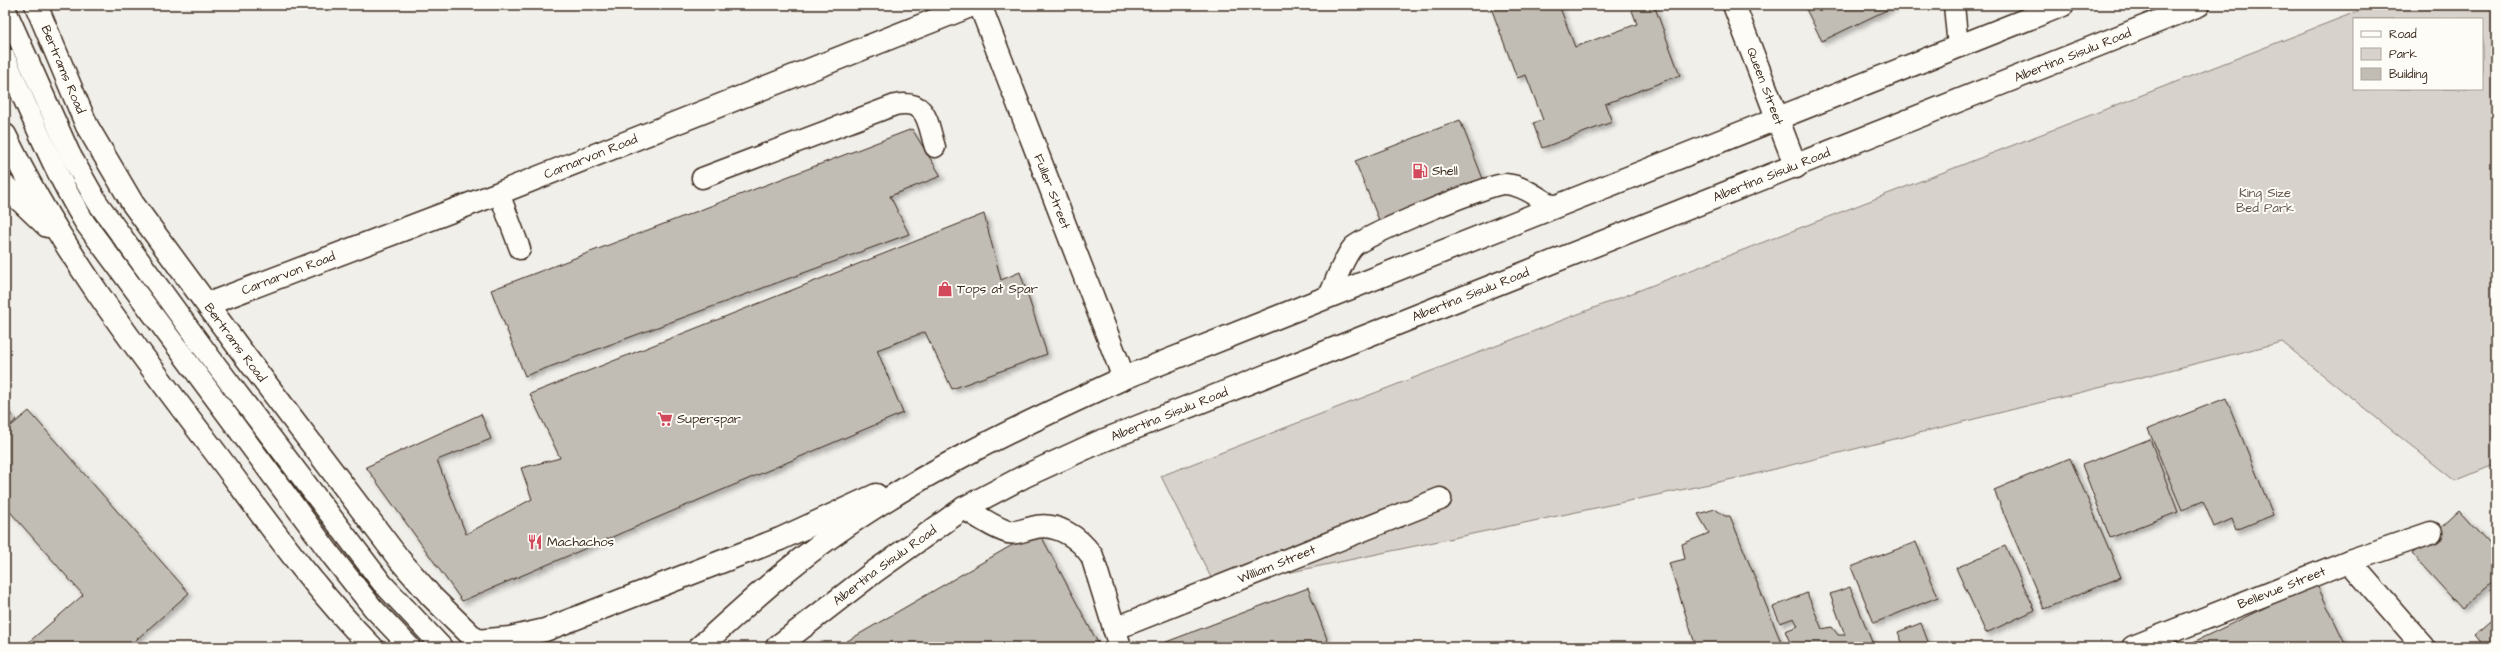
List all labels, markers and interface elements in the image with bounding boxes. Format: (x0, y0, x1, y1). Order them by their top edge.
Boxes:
legend (2353, 18, 2483, 90)
street label: Bertrams Road (37, 23, 90, 117)
street label: Albertina Sisulu Road (2011, 24, 2134, 87)
text: Road (2389, 26, 2417, 43)
street label: Queen Street (1742, 45, 1788, 128)
text: Park (2389, 46, 2417, 63)
text: Building (2389, 66, 2427, 84)
street label: Carnarvon Road (541, 130, 640, 183)
street label: Albertina Sisulu Road (1710, 143, 1833, 206)
street label: Fuller Street (1029, 151, 1075, 233)
fuel station icon: Shell (1411, 162, 1429, 180)
place label: Shell (1432, 162, 1458, 180)
park label: King Size Bed Park (2236, 184, 2294, 217)
street label: Carnarvon Road (239, 247, 338, 299)
street label: Albertina Sisulu Road (1409, 263, 1532, 326)
shop icon: Tops at Spar (936, 280, 954, 298)
place label: Tops at Spar (957, 280, 1038, 298)
street label: Bertrams Road (200, 299, 271, 386)
street label: Albertina Sisulu Road (1108, 383, 1231, 446)
supermarket icon: Superspar (656, 410, 674, 428)
place label: Superspar (677, 410, 741, 428)
street label: Albertina Sisulu Road (829, 521, 940, 610)
restaurant icon: Machachos (526, 533, 544, 551)
place label: Machachos (547, 533, 615, 551)
street label: William Street (1235, 540, 1319, 588)
street label: Bellevue Street (2235, 562, 2329, 613)

